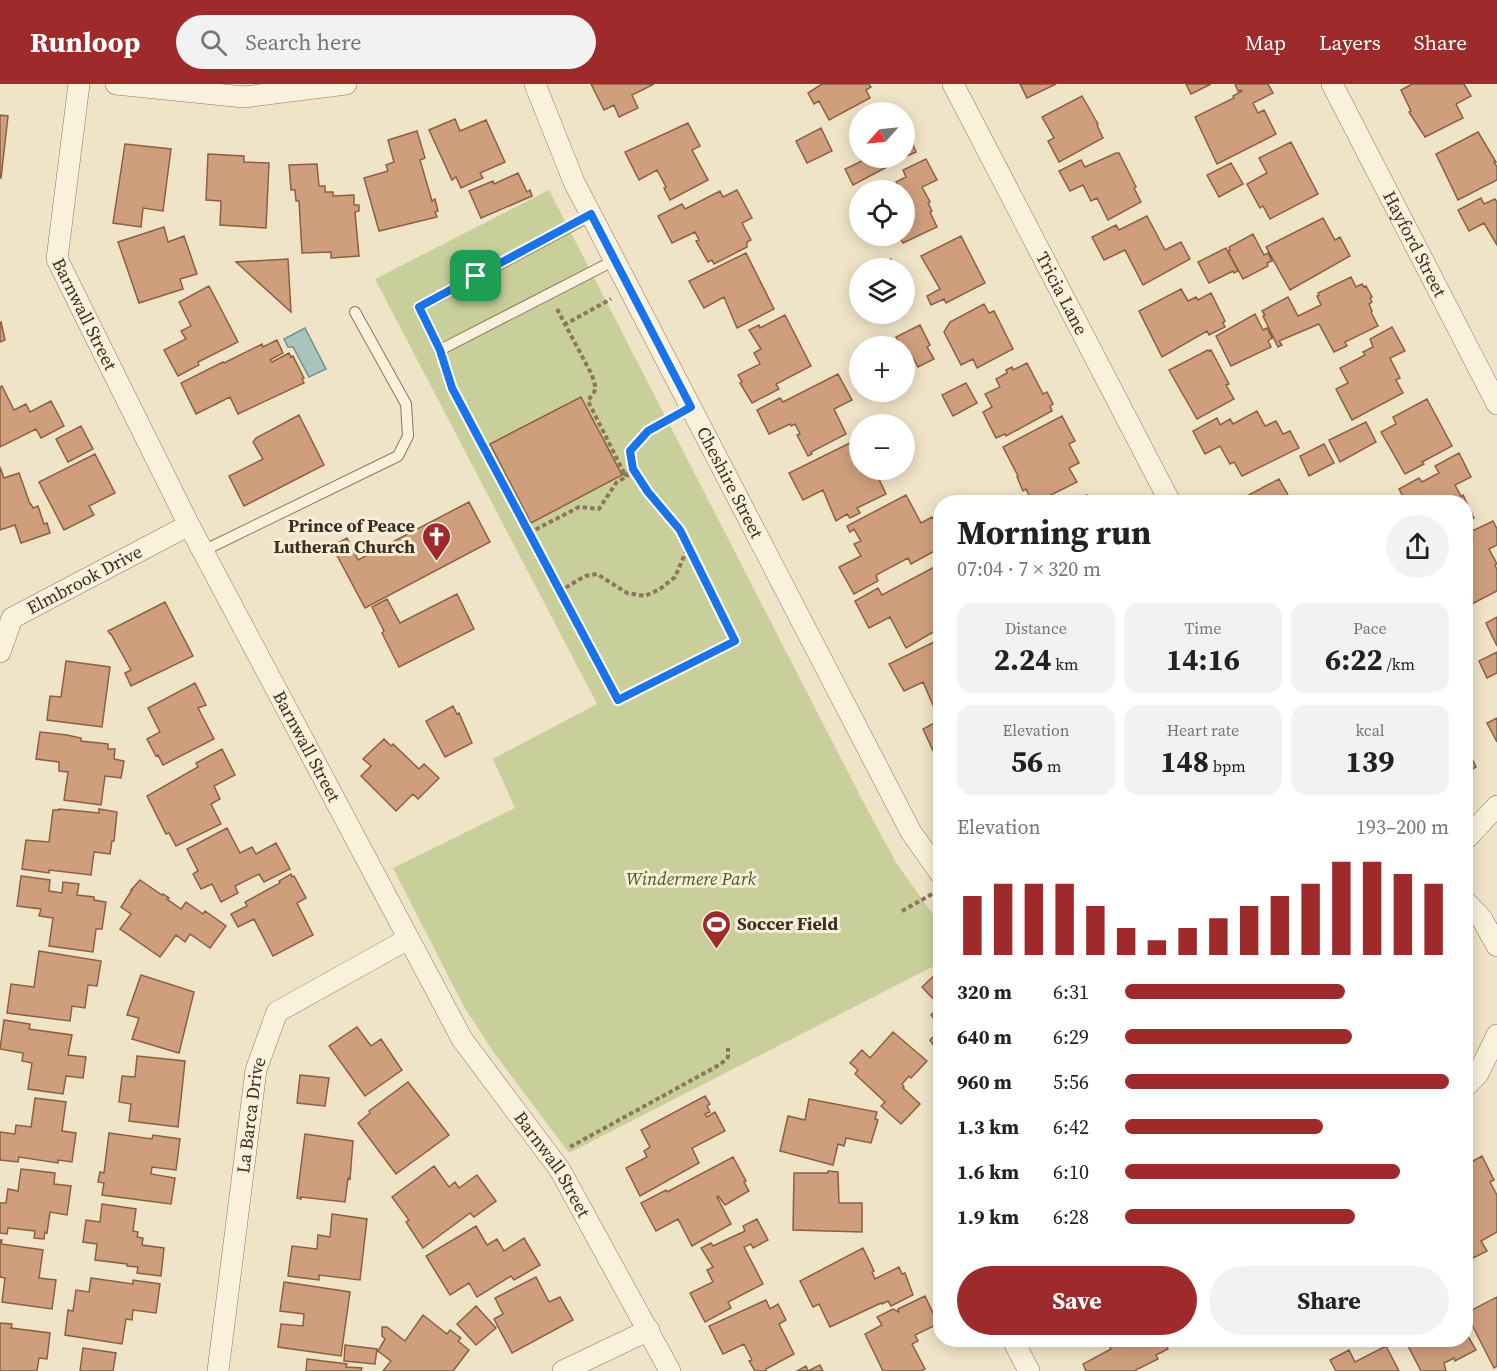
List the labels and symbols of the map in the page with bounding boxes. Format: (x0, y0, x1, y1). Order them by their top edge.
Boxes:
north arrow (849, 102, 915, 168)
street label: Hayford Street (1377, 186, 1453, 301)
street label: Tricia Lane (1030, 247, 1094, 339)
pin (450, 250, 501, 301)
street label: Barnwall Street (46, 254, 123, 375)
street label: Cheshire Street (691, 422, 770, 543)
place label: Prince of Peace Lutheran Church (273, 513, 415, 559)
church icon: Prince of Peace Lutheran Church (420, 520, 452, 562)
street label: Elmbrook Drive (22, 539, 147, 620)
street label: Barnwall Street (267, 686, 347, 806)
park label: Windermere Park (626, 866, 757, 891)
sports icon: Soccer Field (700, 908, 732, 950)
place label: Soccer Field (737, 911, 838, 936)
street label: La Barca Drive (230, 1053, 272, 1175)
street label: Barnwall Street (508, 1106, 597, 1222)

